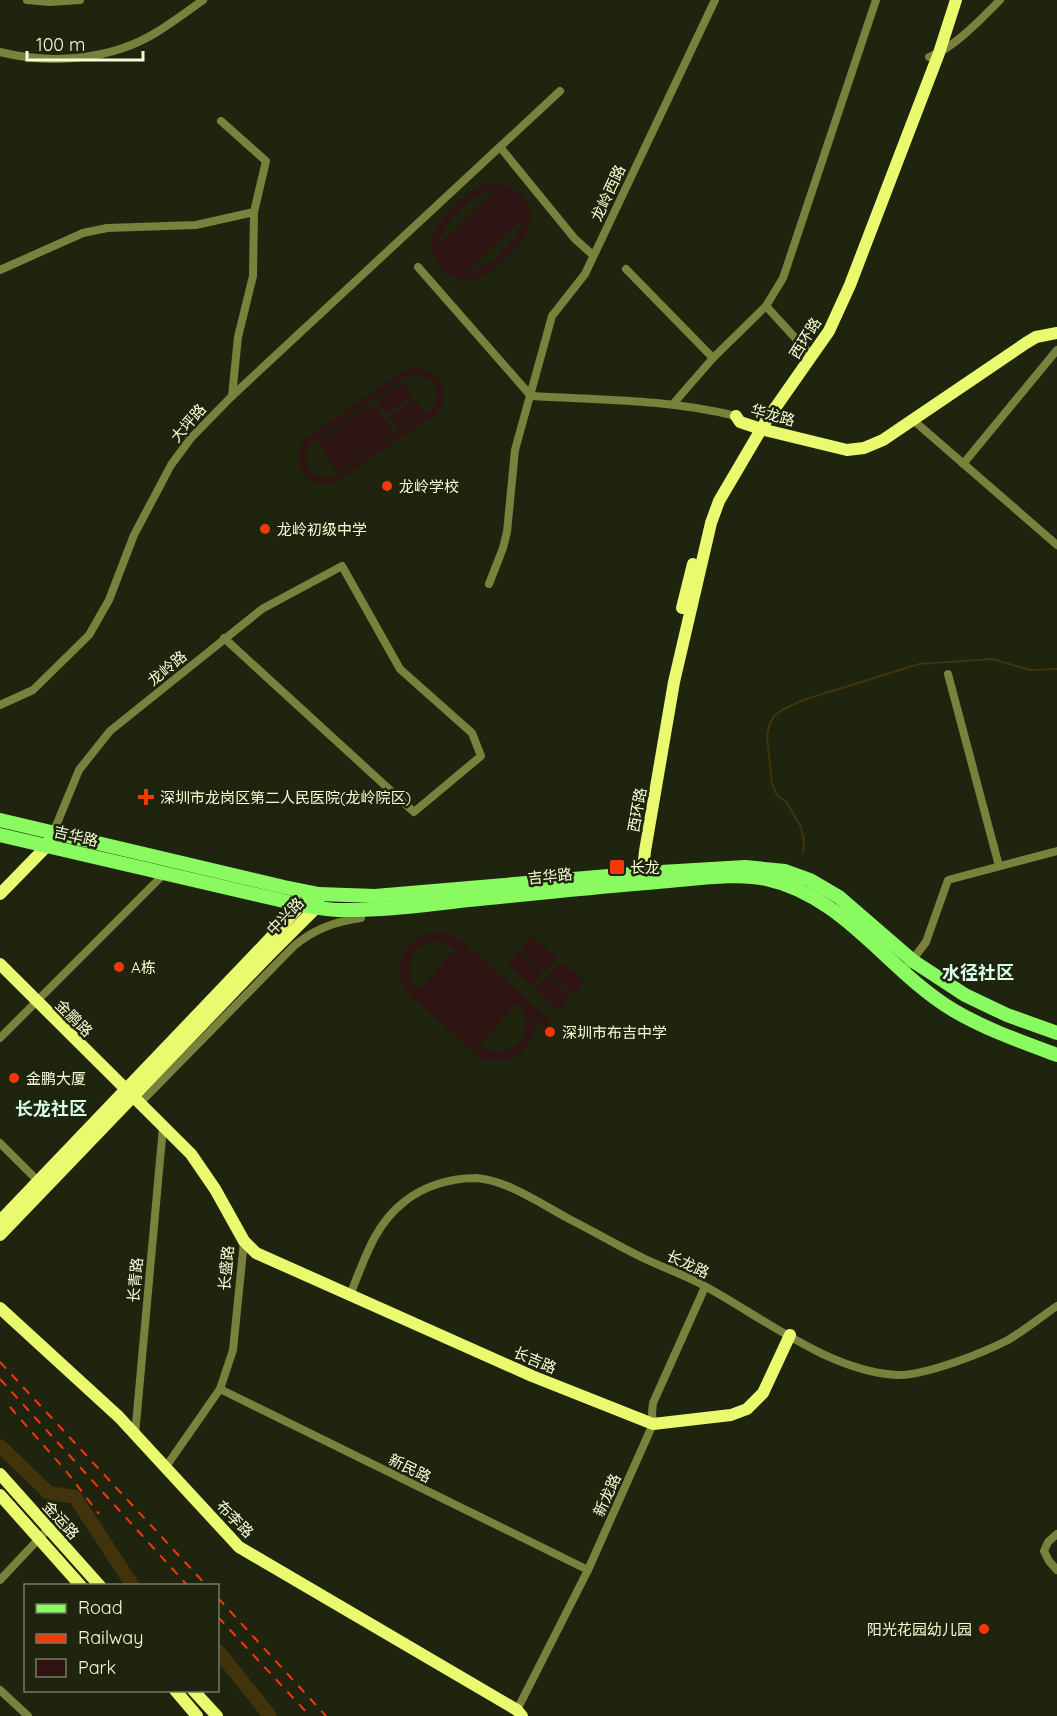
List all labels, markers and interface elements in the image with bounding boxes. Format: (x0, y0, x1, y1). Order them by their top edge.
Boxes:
scale bar (27, 24, 142, 62)
text: 100 m (36, 33, 85, 56)
street label: 龙岭西路 (587, 162, 629, 224)
street label: 西环路 (785, 314, 825, 362)
street label: 大坪路 (166, 400, 210, 446)
street label: 华龙路 (749, 400, 797, 430)
place label: 龙岭学校 (399, 477, 459, 496)
marker: 龙岭学校 (380, 479, 394, 493)
place label: 龙岭初级中学 (277, 520, 367, 539)
marker: 龙岭初级中学 (258, 522, 272, 536)
street label: 龙岭路 (144, 646, 190, 690)
street label: 西环路 (624, 786, 650, 834)
marker: 深圳市龙岗区第二人民医院(龙岭院区) (137, 788, 155, 806)
place label: 深圳市龙岗区第二人民医院(龙岭院区) (160, 788, 411, 807)
street label: 吉华路 (52, 822, 100, 850)
marker: 长龙 (608, 858, 626, 876)
place label: 长龙 (630, 858, 660, 877)
street label: 吉华路 (527, 864, 573, 888)
street label: 中兴路 (263, 893, 307, 939)
place label: A栋 (131, 958, 156, 977)
marker: A栋 (112, 960, 126, 974)
district label: 水径社区 (942, 961, 1014, 984)
street label: 金鹏路 (51, 995, 97, 1041)
place label: 深圳市布吉中学 (562, 1023, 667, 1042)
marker: 深圳市布吉中学 (543, 1025, 557, 1039)
place label: 金鹏大厦 (26, 1069, 86, 1088)
marker: 金鹏大厦 (7, 1071, 21, 1085)
district label: 长龙社区 (15, 1097, 87, 1120)
street label: 长盛路 (215, 1245, 237, 1291)
street label: 长龙路 (664, 1246, 712, 1282)
street label: 长青路 (124, 1257, 146, 1303)
street label: 长吉路 (511, 1342, 559, 1378)
street label: 新民路 (386, 1450, 434, 1486)
street label: 新龙路 (589, 1471, 625, 1519)
street label: 布李路 (212, 1496, 258, 1542)
street label: 金运路 (39, 1497, 83, 1543)
legend (24, 1584, 219, 1692)
text: Road (78, 1596, 123, 1619)
place label: 阳光花园幼儿园 (867, 1620, 972, 1639)
marker: 阳光花园幼儿园 (977, 1622, 991, 1636)
text: Railway (78, 1626, 144, 1649)
text: Park (78, 1656, 116, 1679)

